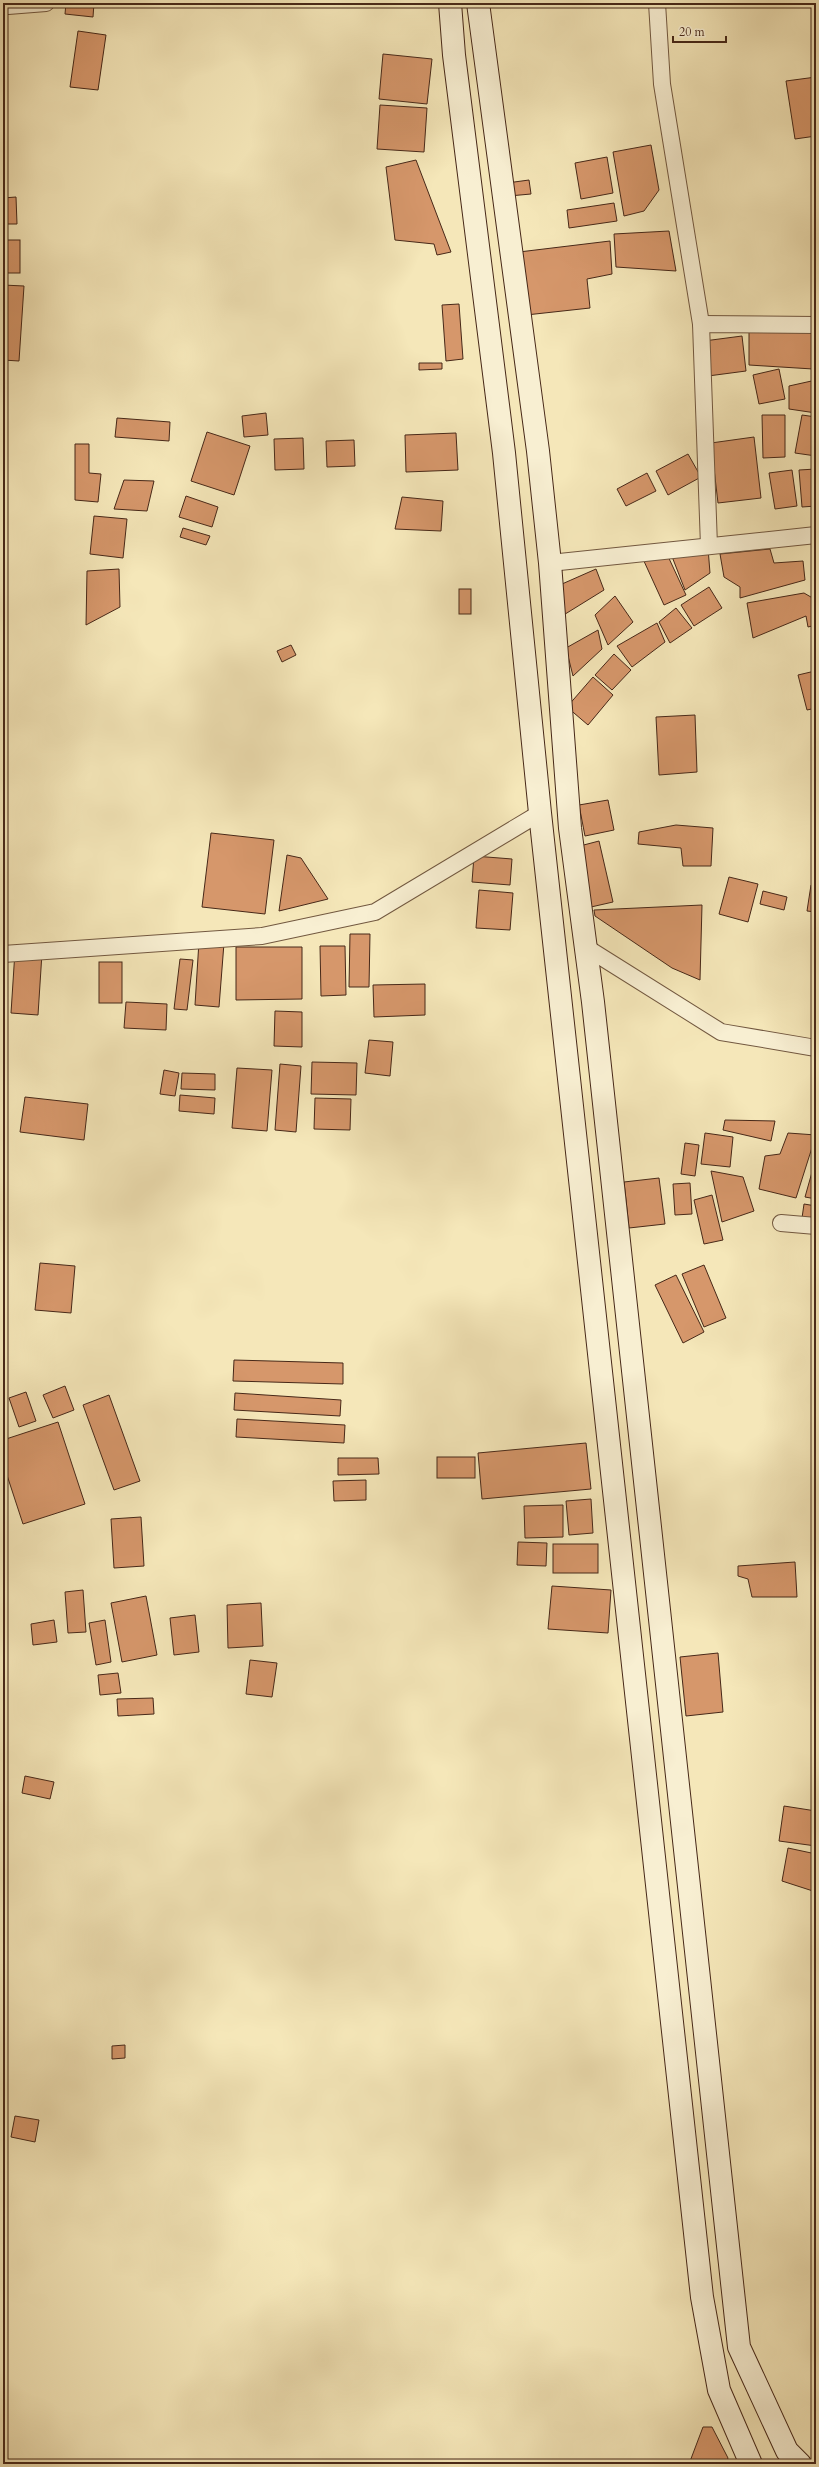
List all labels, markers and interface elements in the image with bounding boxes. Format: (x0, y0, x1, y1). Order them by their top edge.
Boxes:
scale bar (673, 18, 726, 44)
text: 20 m (679, 24, 706, 40)

